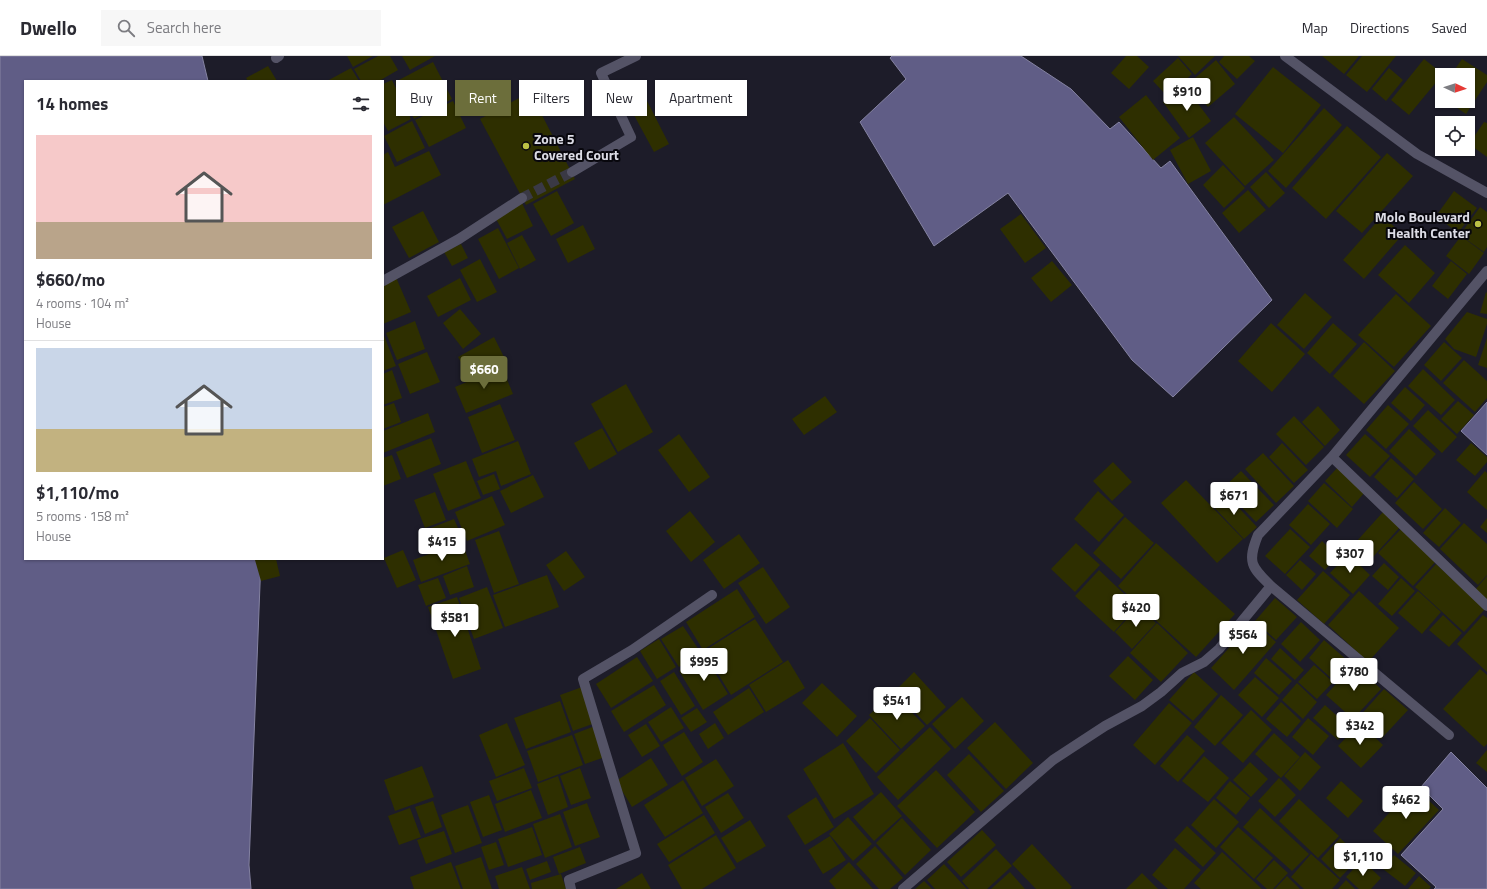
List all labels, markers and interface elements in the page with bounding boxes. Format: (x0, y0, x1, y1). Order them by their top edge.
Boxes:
search box (101, 10, 381, 46)
text: Dwello (20, 13, 77, 42)
text: Search here (147, 16, 221, 39)
icon: search (115, 17, 137, 39)
text: Map (1302, 17, 1328, 38)
text: Directions (1350, 17, 1409, 38)
text: Saved (1431, 17, 1467, 38)
north arrow (1435, 68, 1475, 108)
map controls (1435, 68, 1475, 156)
pin: $910 (1163, 78, 1211, 112)
chip: Buy (396, 80, 447, 116)
chip: Rent (455, 80, 511, 116)
chip: Filters (519, 80, 584, 116)
chip: New (592, 80, 647, 116)
chip: Apartment (655, 80, 747, 116)
text: $910 (1172, 81, 1202, 101)
text: 14 homes (36, 91, 108, 117)
icon: filters (350, 93, 372, 115)
button: locate (1435, 116, 1475, 156)
place label: Zone 5 Covered Court (534, 128, 619, 165)
marker: Zone 5 Covered Court (521, 141, 531, 151)
icon: home (168, 161, 240, 233)
place label: Molo Boulevard Health Center (1375, 206, 1470, 243)
marker: Molo Boulevard Health Center (1473, 219, 1483, 229)
text: $660/mo (36, 267, 105, 293)
text: 4 rooms · 104 m² (36, 293, 129, 313)
text: House (36, 313, 71, 333)
pin: $660 (460, 356, 508, 390)
text: $660 (469, 359, 499, 379)
icon: home (168, 374, 240, 446)
text: $1,110/mo (36, 480, 119, 506)
pin: $671 (1210, 482, 1258, 516)
text: $671 (1219, 485, 1249, 505)
text: 5 rooms · 158 m² (36, 506, 129, 526)
text: House (36, 526, 71, 546)
pin: $415 (418, 528, 466, 562)
text: $415 (427, 531, 457, 551)
pin: $307 (1326, 540, 1374, 574)
text: $307 (1335, 543, 1365, 563)
pin: $420 (1112, 594, 1160, 628)
text: $420 (1121, 597, 1151, 617)
pin: $581 (431, 604, 479, 638)
text: $581 (440, 607, 470, 627)
pin: $564 (1219, 621, 1267, 655)
text: $564 (1228, 624, 1258, 644)
pin: $995 (680, 648, 728, 682)
text: $995 (689, 651, 719, 671)
pin: $780 (1330, 658, 1378, 692)
text: $780 (1339, 661, 1369, 681)
pin: $541 (873, 687, 921, 721)
text: $541 (882, 690, 912, 710)
pin: $342 (1336, 712, 1384, 746)
text: $342 (1345, 715, 1375, 735)
pin: $462 (1382, 786, 1430, 820)
text: $462 (1391, 789, 1421, 809)
pin: $1,110 (1330, 843, 1396, 877)
text: $1,110 (1343, 846, 1383, 866)

